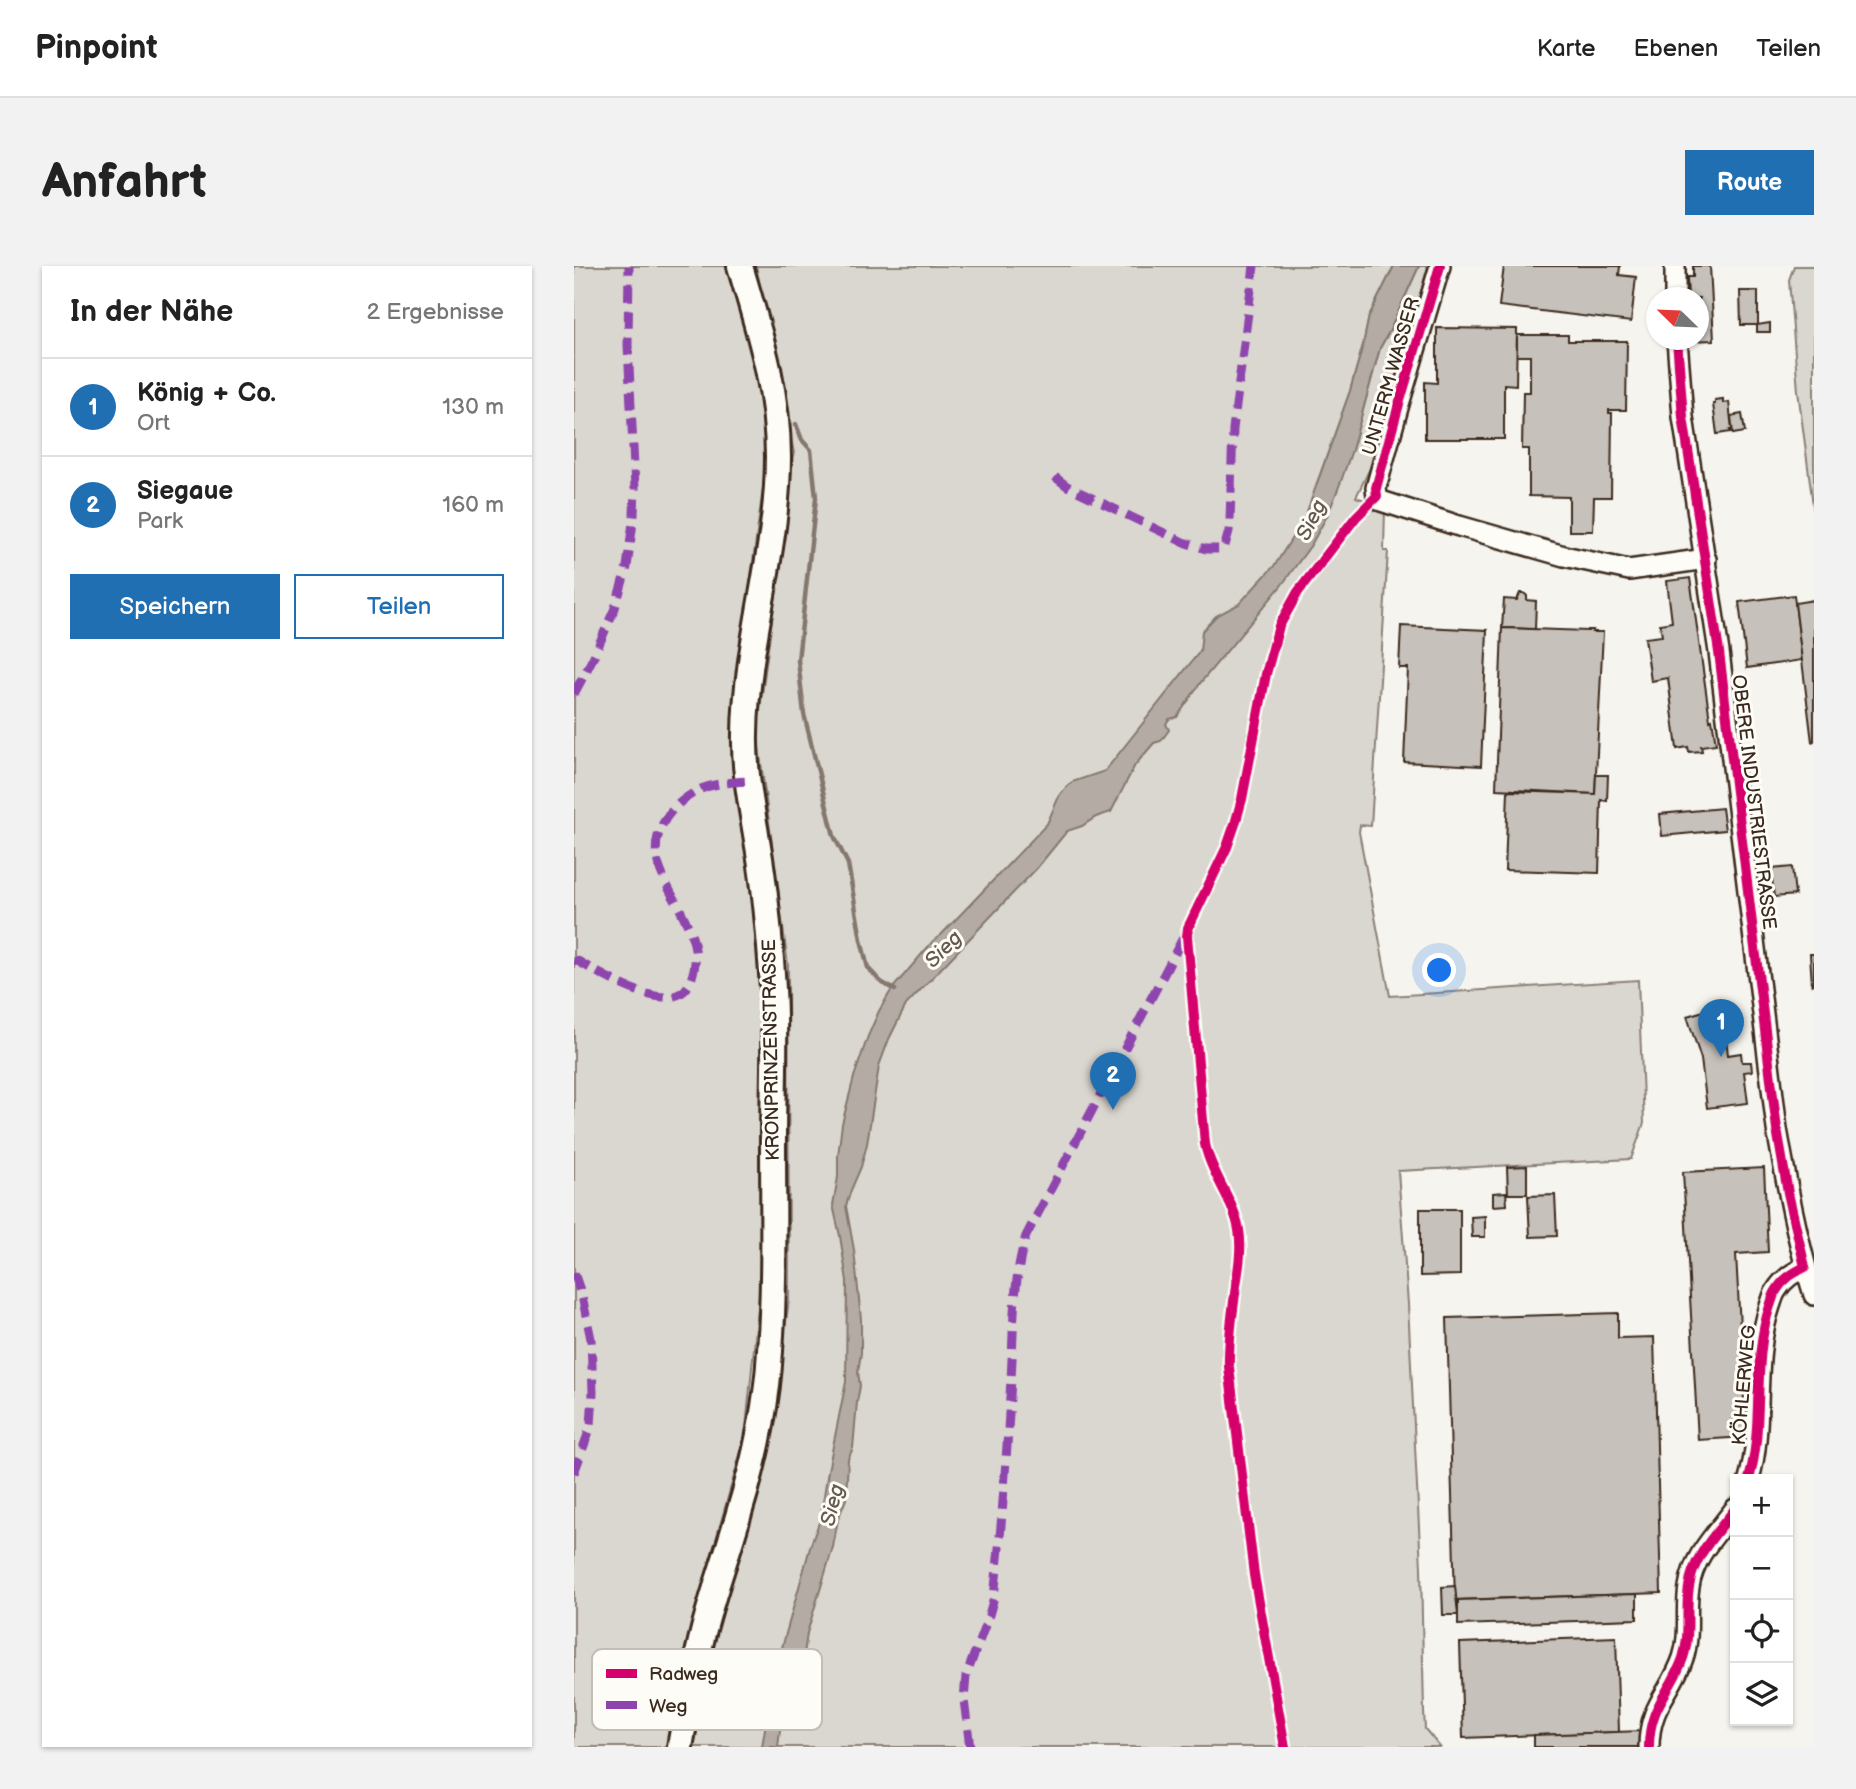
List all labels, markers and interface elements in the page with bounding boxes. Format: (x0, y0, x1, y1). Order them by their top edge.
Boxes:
text: Pinpoint (35, 28, 157, 68)
text: Karte (1537, 34, 1595, 63)
text: Ebenen (1633, 34, 1718, 63)
text: Teilen (1756, 34, 1821, 63)
button: Route (1685, 150, 1814, 215)
text: Anfahrt (42, 153, 207, 212)
north arrow (1646, 287, 1709, 350)
text: In der Nähe (70, 294, 233, 330)
street label: UNTERM WASSER (1358, 295, 1425, 458)
text: 2 Ergebnisse (367, 298, 504, 326)
text: König + Co. (137, 378, 276, 409)
text: 1 (88, 393, 98, 421)
text: 130 m (442, 393, 504, 421)
text: Ort (137, 409, 170, 437)
text: Siegaue (137, 476, 233, 507)
text: 2 (86, 491, 100, 519)
text: 160 m (442, 491, 504, 519)
water label: Sieg (1291, 496, 1332, 545)
text: Park (137, 507, 183, 535)
button: Speichern (70, 574, 280, 639)
button: Teilen (294, 574, 504, 639)
street label: OBERE INDUSTRIESTRASSE (1726, 673, 1781, 931)
water label: Sieg (920, 925, 967, 973)
street label: KRONPRINZENSTRASSE (758, 939, 785, 1161)
your location (1422, 953, 1456, 987)
pin: 1 (1698, 999, 1744, 1057)
pin: 2 (1090, 1052, 1136, 1110)
street label: KÖHLERWEG (1728, 1324, 1761, 1446)
map controls (1730, 1474, 1793, 1726)
button: + (1730, 1474, 1793, 1537)
water label: Sieg (815, 1481, 850, 1529)
button: − (1730, 1537, 1793, 1600)
button: locate (1730, 1600, 1793, 1663)
legend (592, 1649, 822, 1730)
text: Radweg (649, 1663, 718, 1686)
button: layers (1730, 1663, 1793, 1726)
text: Weg (649, 1695, 687, 1718)

